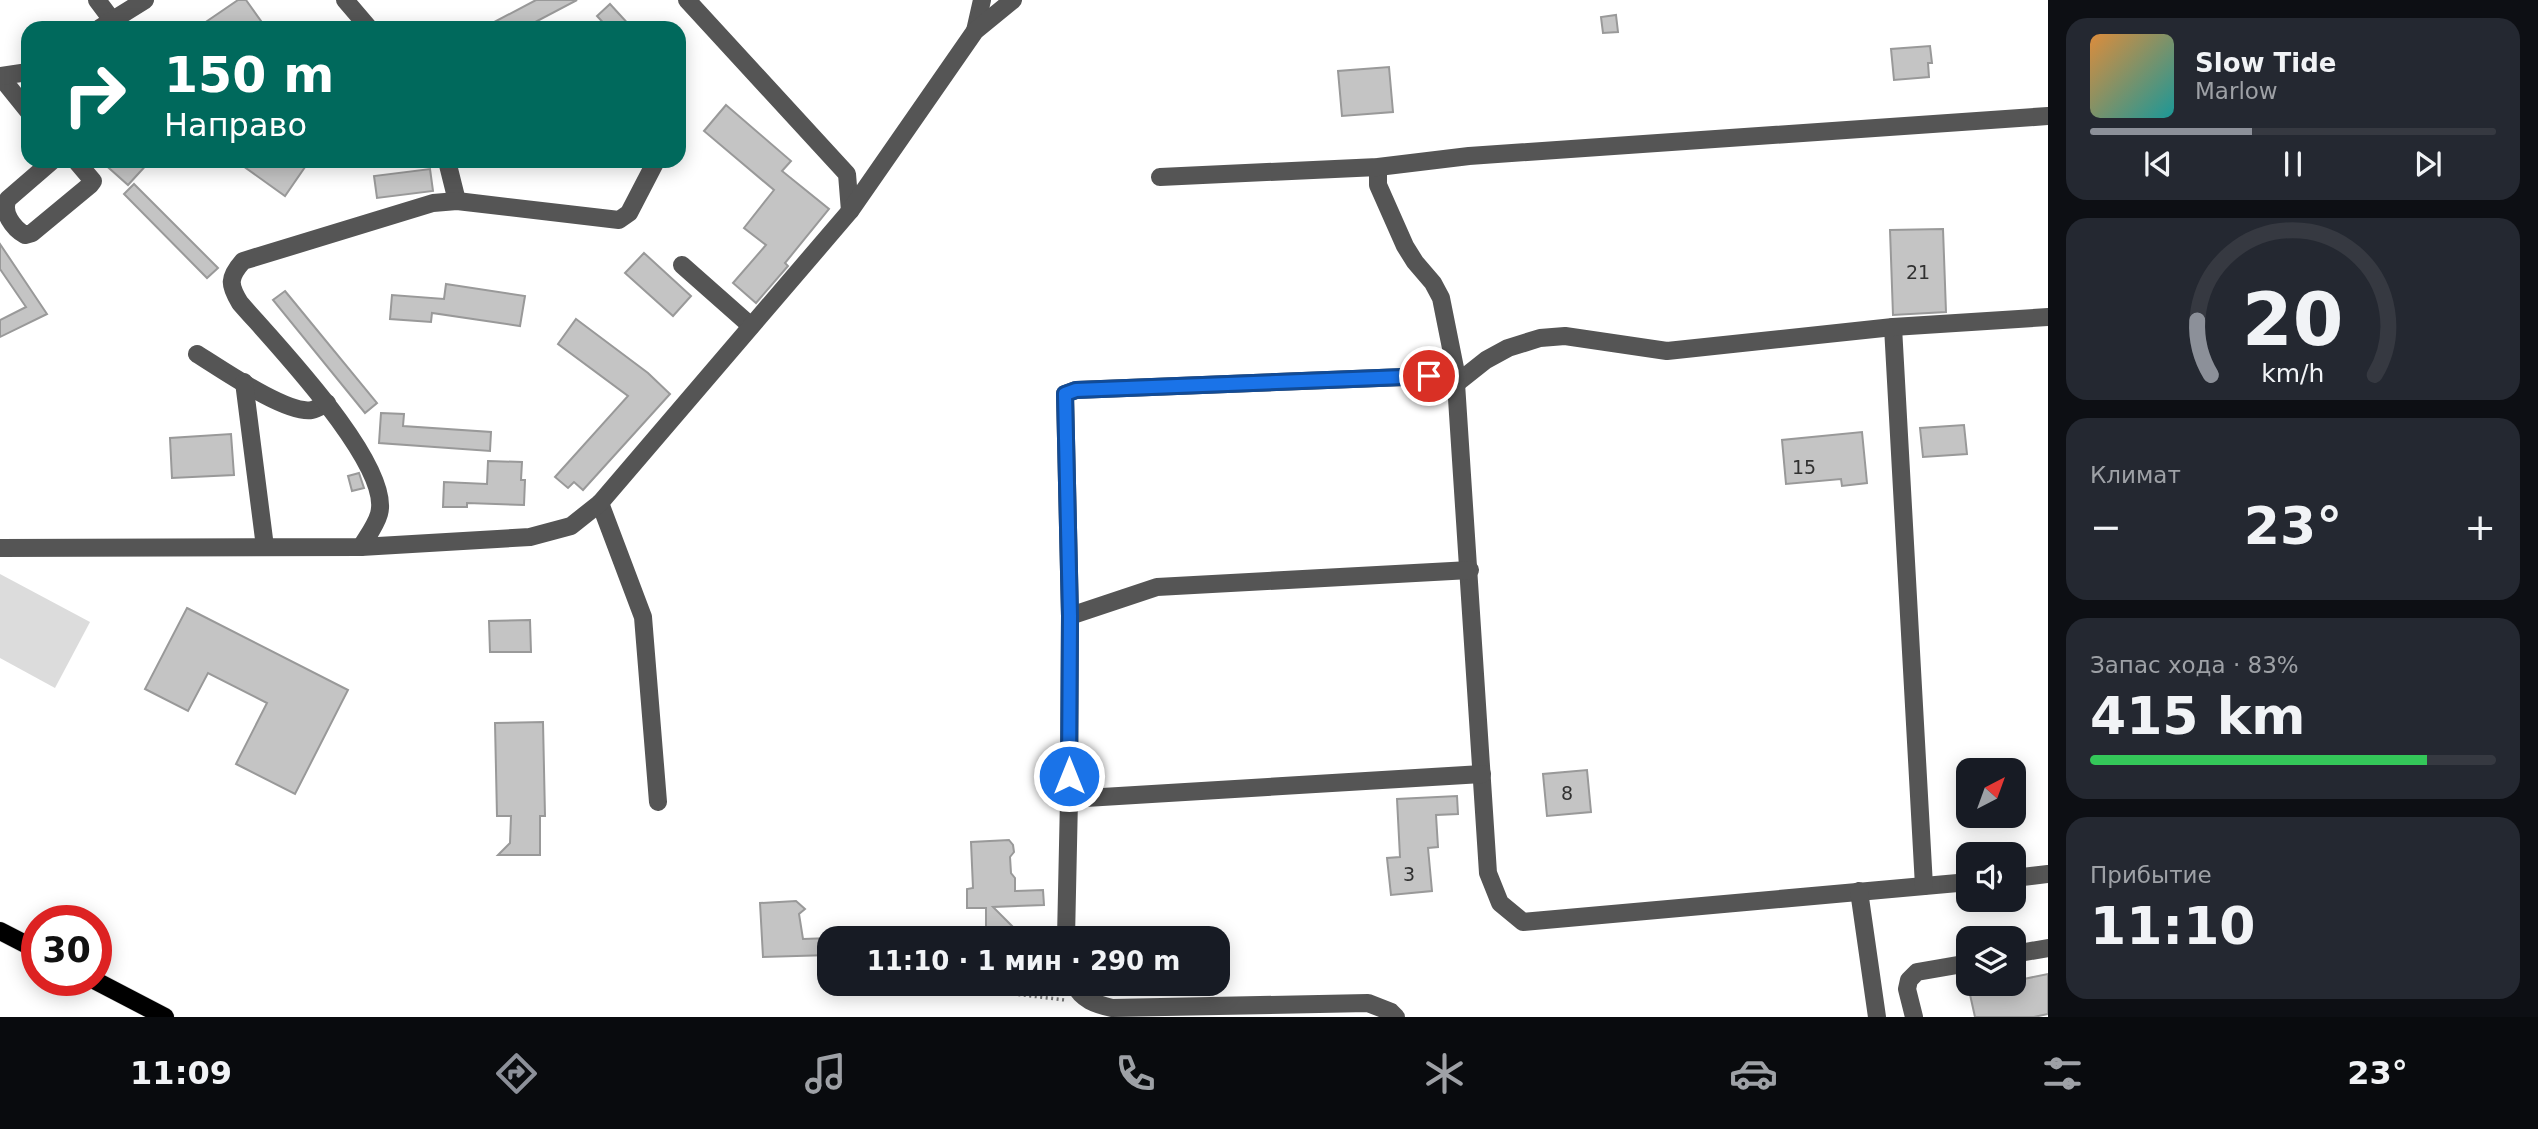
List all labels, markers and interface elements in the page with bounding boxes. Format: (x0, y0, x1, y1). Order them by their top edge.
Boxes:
text: 150 m (164, 47, 334, 104)
text: Slow Tide (2195, 48, 2336, 78)
icon: right (49, 49, 140, 140)
text: Marlow (2195, 78, 2278, 104)
text: Направо (164, 106, 307, 144)
icon: previous (2139, 145, 2177, 183)
icon: pause (2274, 145, 2312, 183)
icon: next (2409, 145, 2447, 183)
house number: 21 (1906, 261, 1930, 283)
text: 20 (2242, 277, 2344, 362)
pin (1399, 346, 1459, 406)
icon: arrive (1410, 357, 1448, 395)
text: km/h (2261, 359, 2325, 388)
house number: 15 (1792, 456, 1816, 478)
text: Климат (2090, 462, 2181, 488)
text: 23° (2244, 496, 2342, 556)
text: − (2090, 505, 2122, 549)
text: + (2464, 505, 2496, 549)
text: Запас хода · 83% (2090, 652, 2299, 678)
text: 415 km (2090, 686, 2305, 746)
position arrow (1032, 739, 1106, 813)
north arrow (1956, 758, 2026, 828)
map controls (1956, 758, 2026, 996)
house number: 8 (1561, 782, 1573, 804)
button: sound (1956, 842, 2026, 912)
text: Прибытие (2090, 862, 2212, 888)
house number: 3 (1403, 863, 1415, 885)
text: 11:10 (2090, 896, 2256, 956)
speed limit sign: 30 (21, 905, 112, 996)
button: layers (1956, 926, 2026, 996)
text: 11:10 · 1 мин · 290 m (867, 946, 1180, 976)
icon: directions (492, 1049, 541, 1098)
icon: music (801, 1049, 850, 1098)
icon: phone (1111, 1049, 1160, 1098)
icon: climate (1420, 1049, 1469, 1098)
icon: car (1729, 1049, 1778, 1098)
icon: filters (2038, 1049, 2087, 1098)
text: 11:09 (130, 1054, 232, 1092)
text: 23° (2347, 1054, 2408, 1092)

